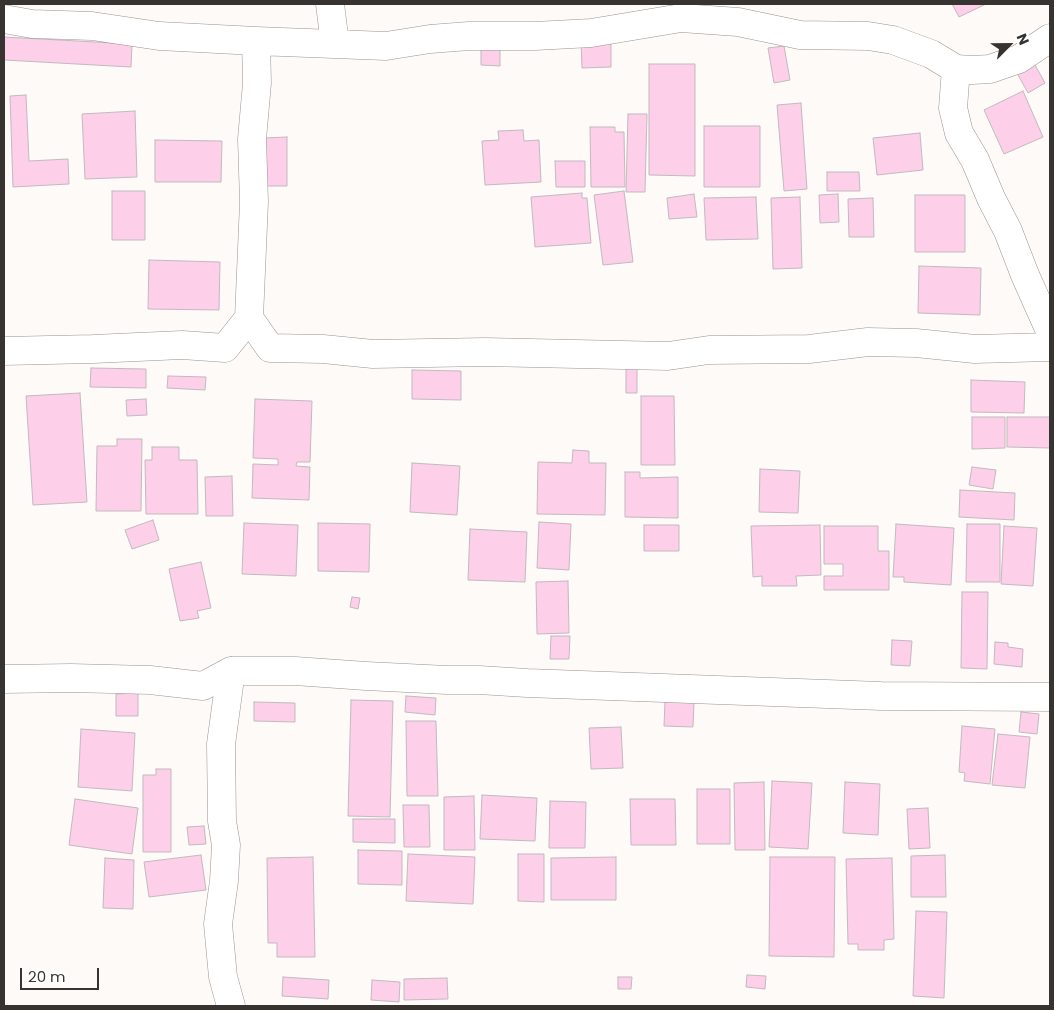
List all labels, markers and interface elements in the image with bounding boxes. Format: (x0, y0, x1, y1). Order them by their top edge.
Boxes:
north arrow (984, 20, 1034, 70)
text: N (1012, 30, 1034, 48)
scale bar (22, 958, 101, 990)
text: 20 m (28, 966, 66, 987)

